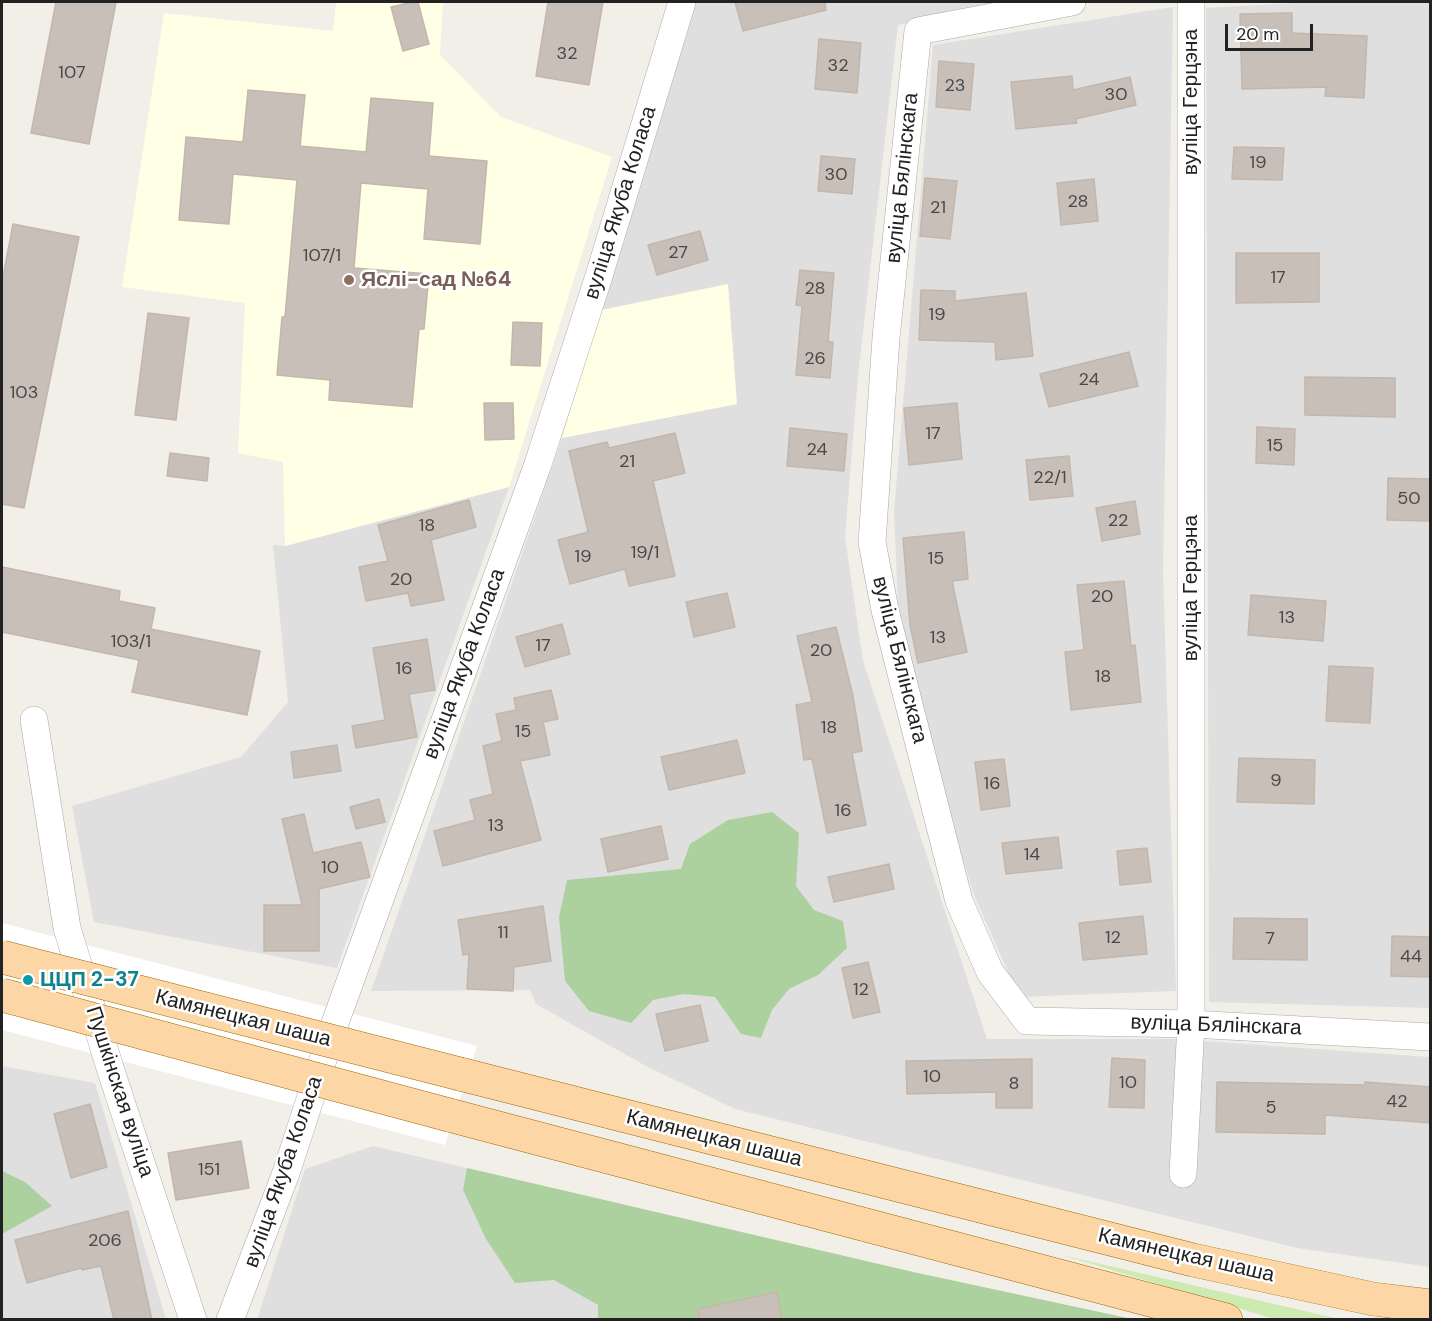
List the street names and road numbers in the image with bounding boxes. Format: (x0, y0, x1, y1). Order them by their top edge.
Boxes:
street label: вуліца Герцэна (1178, 29, 1204, 175)
street label: вуліца Бялінскага (882, 91, 924, 265)
street label: вуліца Якуба Коласа (580, 103, 662, 303)
street label: вуліца Герцэна (1178, 515, 1204, 661)
street label: вуліца Якуба Коласа (419, 565, 511, 763)
street label: вуліца Бялінскага (866, 574, 932, 746)
street label: Камянецкая шаша (152, 985, 334, 1053)
street label: Пушкінская вуліца (80, 1003, 158, 1181)
street label: вуліца Бялінскага (1130, 1010, 1302, 1042)
street label: вуліца Якуба Коласа (239, 1073, 329, 1271)
street label: Камянецкая шаша (623, 1105, 805, 1173)
street label: Камянецкая шаша (1095, 1223, 1277, 1289)

